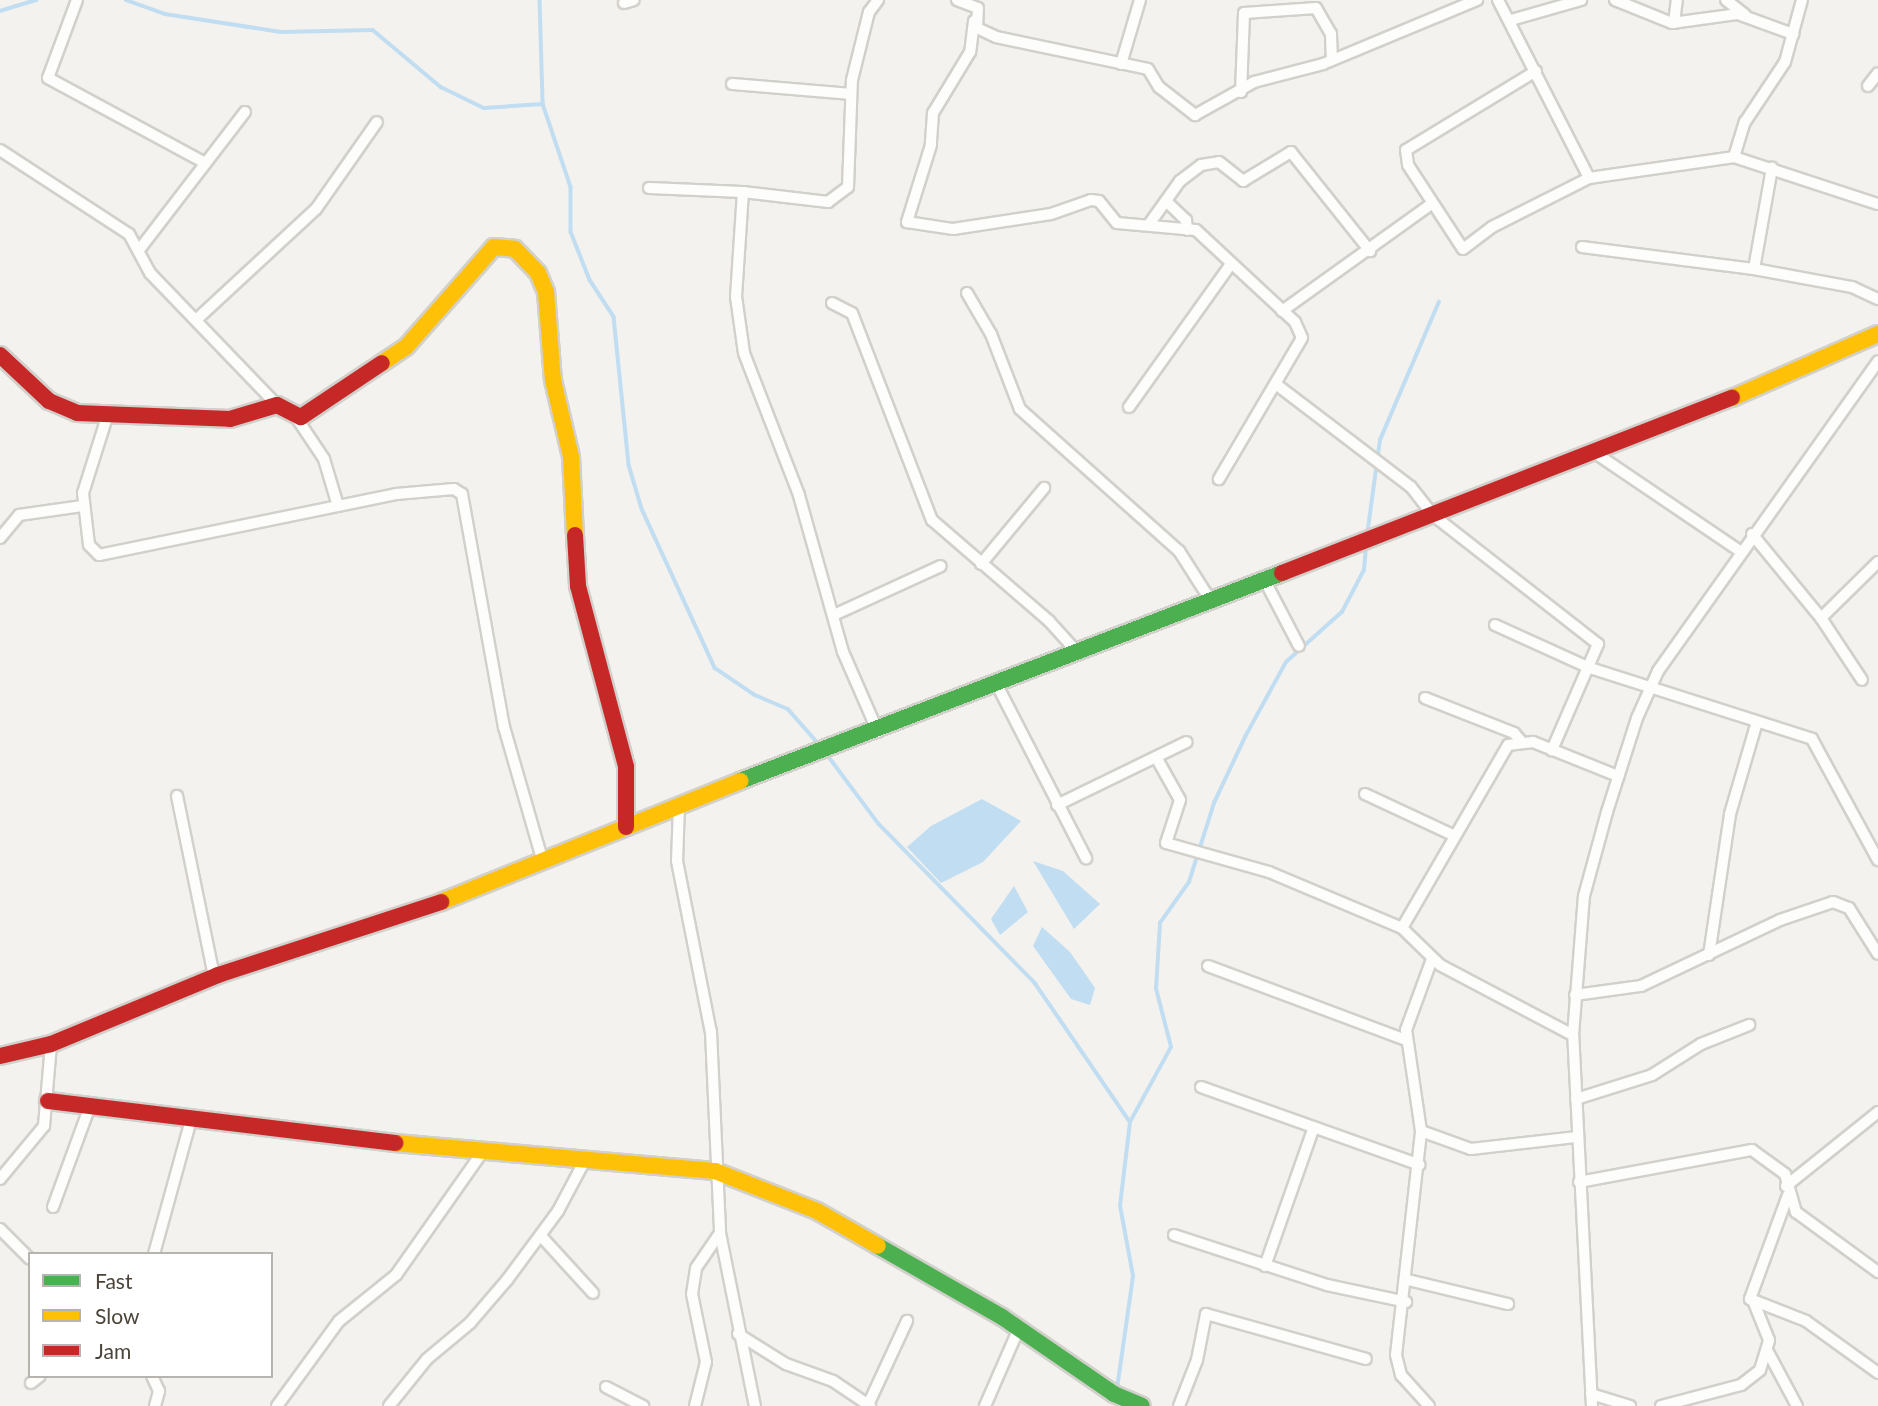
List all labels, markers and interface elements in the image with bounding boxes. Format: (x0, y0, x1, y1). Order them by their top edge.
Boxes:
legend (28, 1252, 273, 1378)
text: Fast (95, 1268, 132, 1293)
text: Slow (95, 1303, 139, 1328)
text: Jam (95, 1338, 131, 1363)

